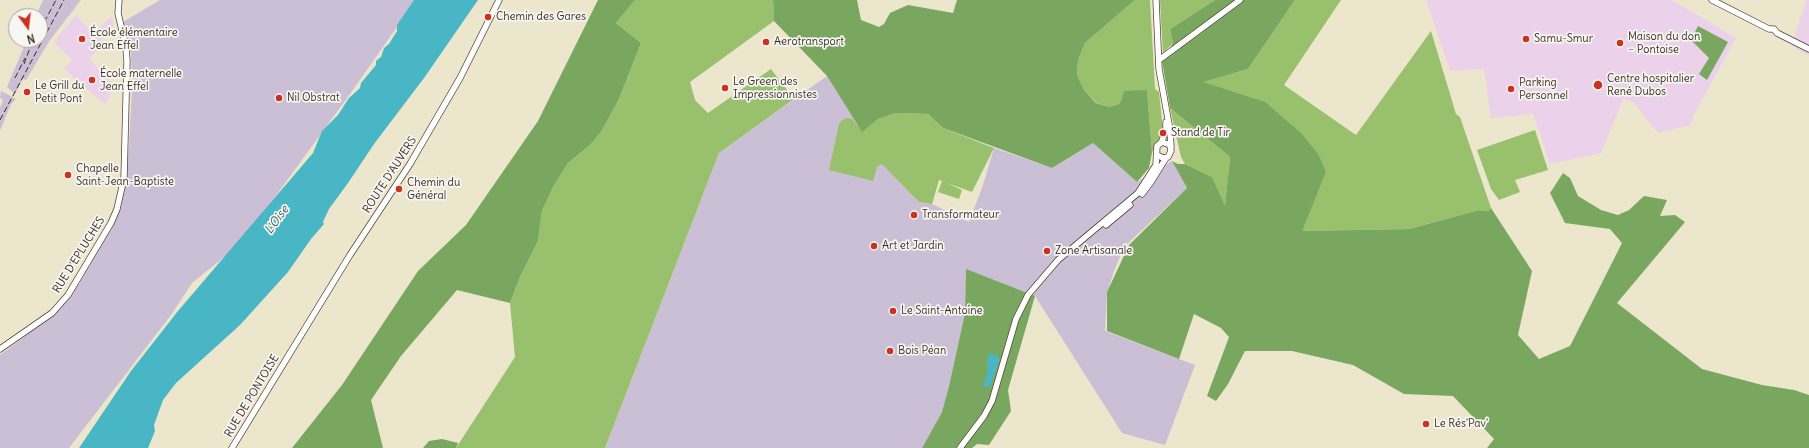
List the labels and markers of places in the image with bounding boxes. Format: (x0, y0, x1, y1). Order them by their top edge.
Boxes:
place label: Chemin des Gares (496, 10, 586, 24)
marker: Chemin des Gares (483, 12, 493, 22)
place label: École élémentaire Jean Effel (90, 26, 178, 52)
place label: Maison du don – Pontoise (1628, 30, 1700, 56)
place label: Samu-Smur (1534, 32, 1593, 46)
marker: École élémentaire Jean Effel (77, 34, 87, 44)
marker: Samu-Smur (1521, 34, 1531, 44)
place label: Aerotransport (774, 35, 844, 49)
marker: Aerotransport (761, 37, 771, 47)
marker: Maison du don – Pontoise (1615, 38, 1625, 48)
place label: École maternelle Jean Effel (100, 67, 182, 93)
place label: Centre hospitalier René Dubos (1607, 72, 1694, 98)
marker: École maternelle Jean Effel (87, 75, 97, 85)
place label: Le Green des Impressionnistes (733, 75, 817, 101)
place label: Parking Personnel (1519, 76, 1568, 102)
place label: Le Grill du Petit Pont (35, 79, 85, 105)
marker: Centre hospitalier René Dubos (1592, 79, 1604, 91)
marker: Le Green des Impressionnistes (720, 83, 730, 93)
marker: Parking Personnel (1506, 84, 1516, 94)
marker: Le Grill du Petit Pont (22, 87, 32, 97)
place label: Nil Obstrat (287, 91, 340, 105)
marker: Nil Obstrat (274, 93, 284, 103)
place label: Stand de Tir (1171, 126, 1230, 140)
marker: Stand de Tir (1158, 128, 1168, 138)
place label: Chapelle Saint-Jean-Baptiste (76, 162, 174, 188)
marker: Chapelle Saint-Jean-Baptiste (63, 170, 73, 180)
place label: Chemin du Général (407, 176, 461, 202)
marker: Chemin du Général (394, 184, 404, 194)
place label: Transformateur (922, 208, 1000, 222)
marker: Transformateur (909, 210, 919, 220)
place label: Art et Jardin (882, 239, 944, 253)
marker: Art et Jardin (869, 241, 879, 251)
place label: Zone Artisanale (1055, 244, 1132, 258)
marker: Zone Artisanale (1042, 246, 1052, 256)
place label: Le Saint-Antoine (901, 304, 982, 318)
marker: Le Saint-Antoine (888, 306, 898, 316)
place label: Bois Péan (898, 344, 946, 358)
marker: Bois Péan (885, 346, 895, 356)
place label: Le Rés'Pav' (1434, 417, 1488, 431)
marker: Le Rés'Pav' (1421, 419, 1431, 429)

